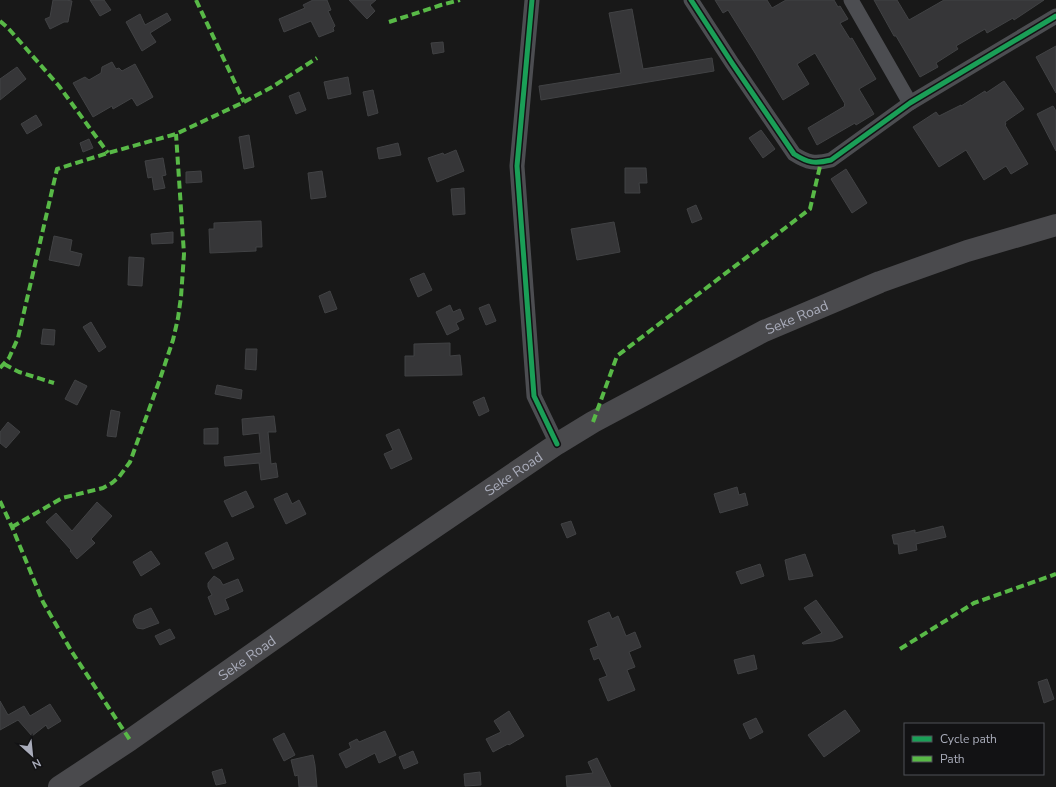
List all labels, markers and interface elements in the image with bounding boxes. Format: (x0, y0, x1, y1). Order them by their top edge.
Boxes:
street label: Seke Road (762, 296, 831, 339)
street label: Seke Road (481, 447, 546, 500)
street label: Seke Road (214, 631, 280, 685)
legend (904, 723, 1044, 775)
text: Cycle path (940, 731, 997, 747)
north arrow (12, 735, 52, 775)
text: Path (940, 751, 965, 767)
text: N (29, 755, 43, 772)

